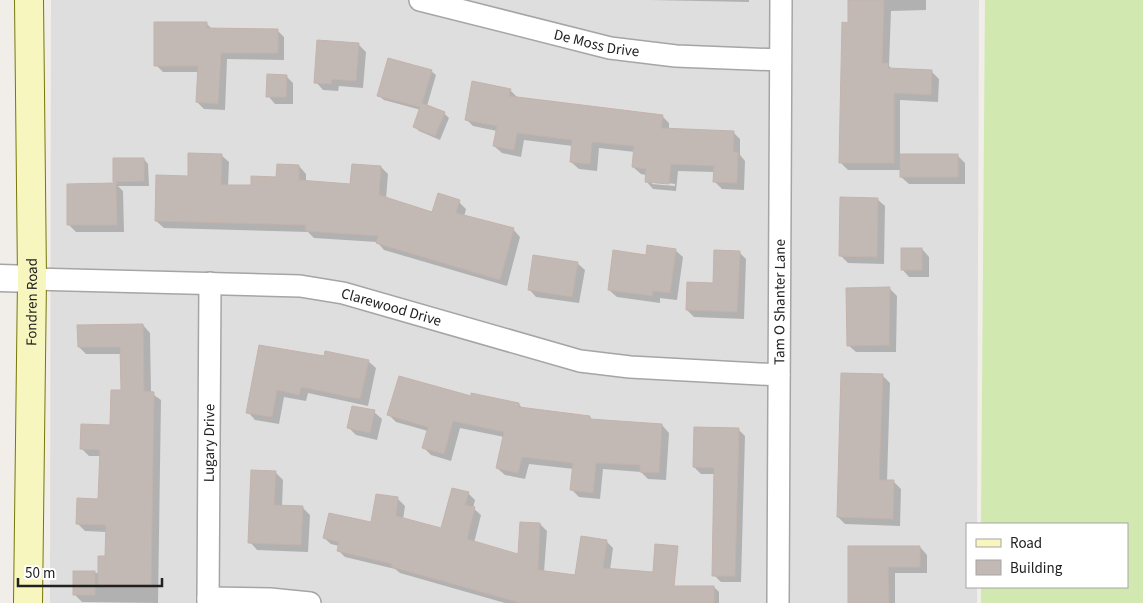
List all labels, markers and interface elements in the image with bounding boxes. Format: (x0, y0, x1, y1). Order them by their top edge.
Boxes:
street label: De Moss Drive (552, 24, 641, 62)
street label: Tam O Shanter Lane (769, 239, 790, 365)
street label: Fondren Road (21, 258, 43, 346)
street label: Clarewood Drive (339, 283, 444, 331)
street label: Lugary Drive (198, 404, 220, 482)
legend (966, 523, 1128, 588)
text: Road (1010, 533, 1042, 554)
scale bar (18, 556, 161, 588)
text: Building (1010, 558, 1063, 579)
text: 50 m (25, 563, 55, 584)

